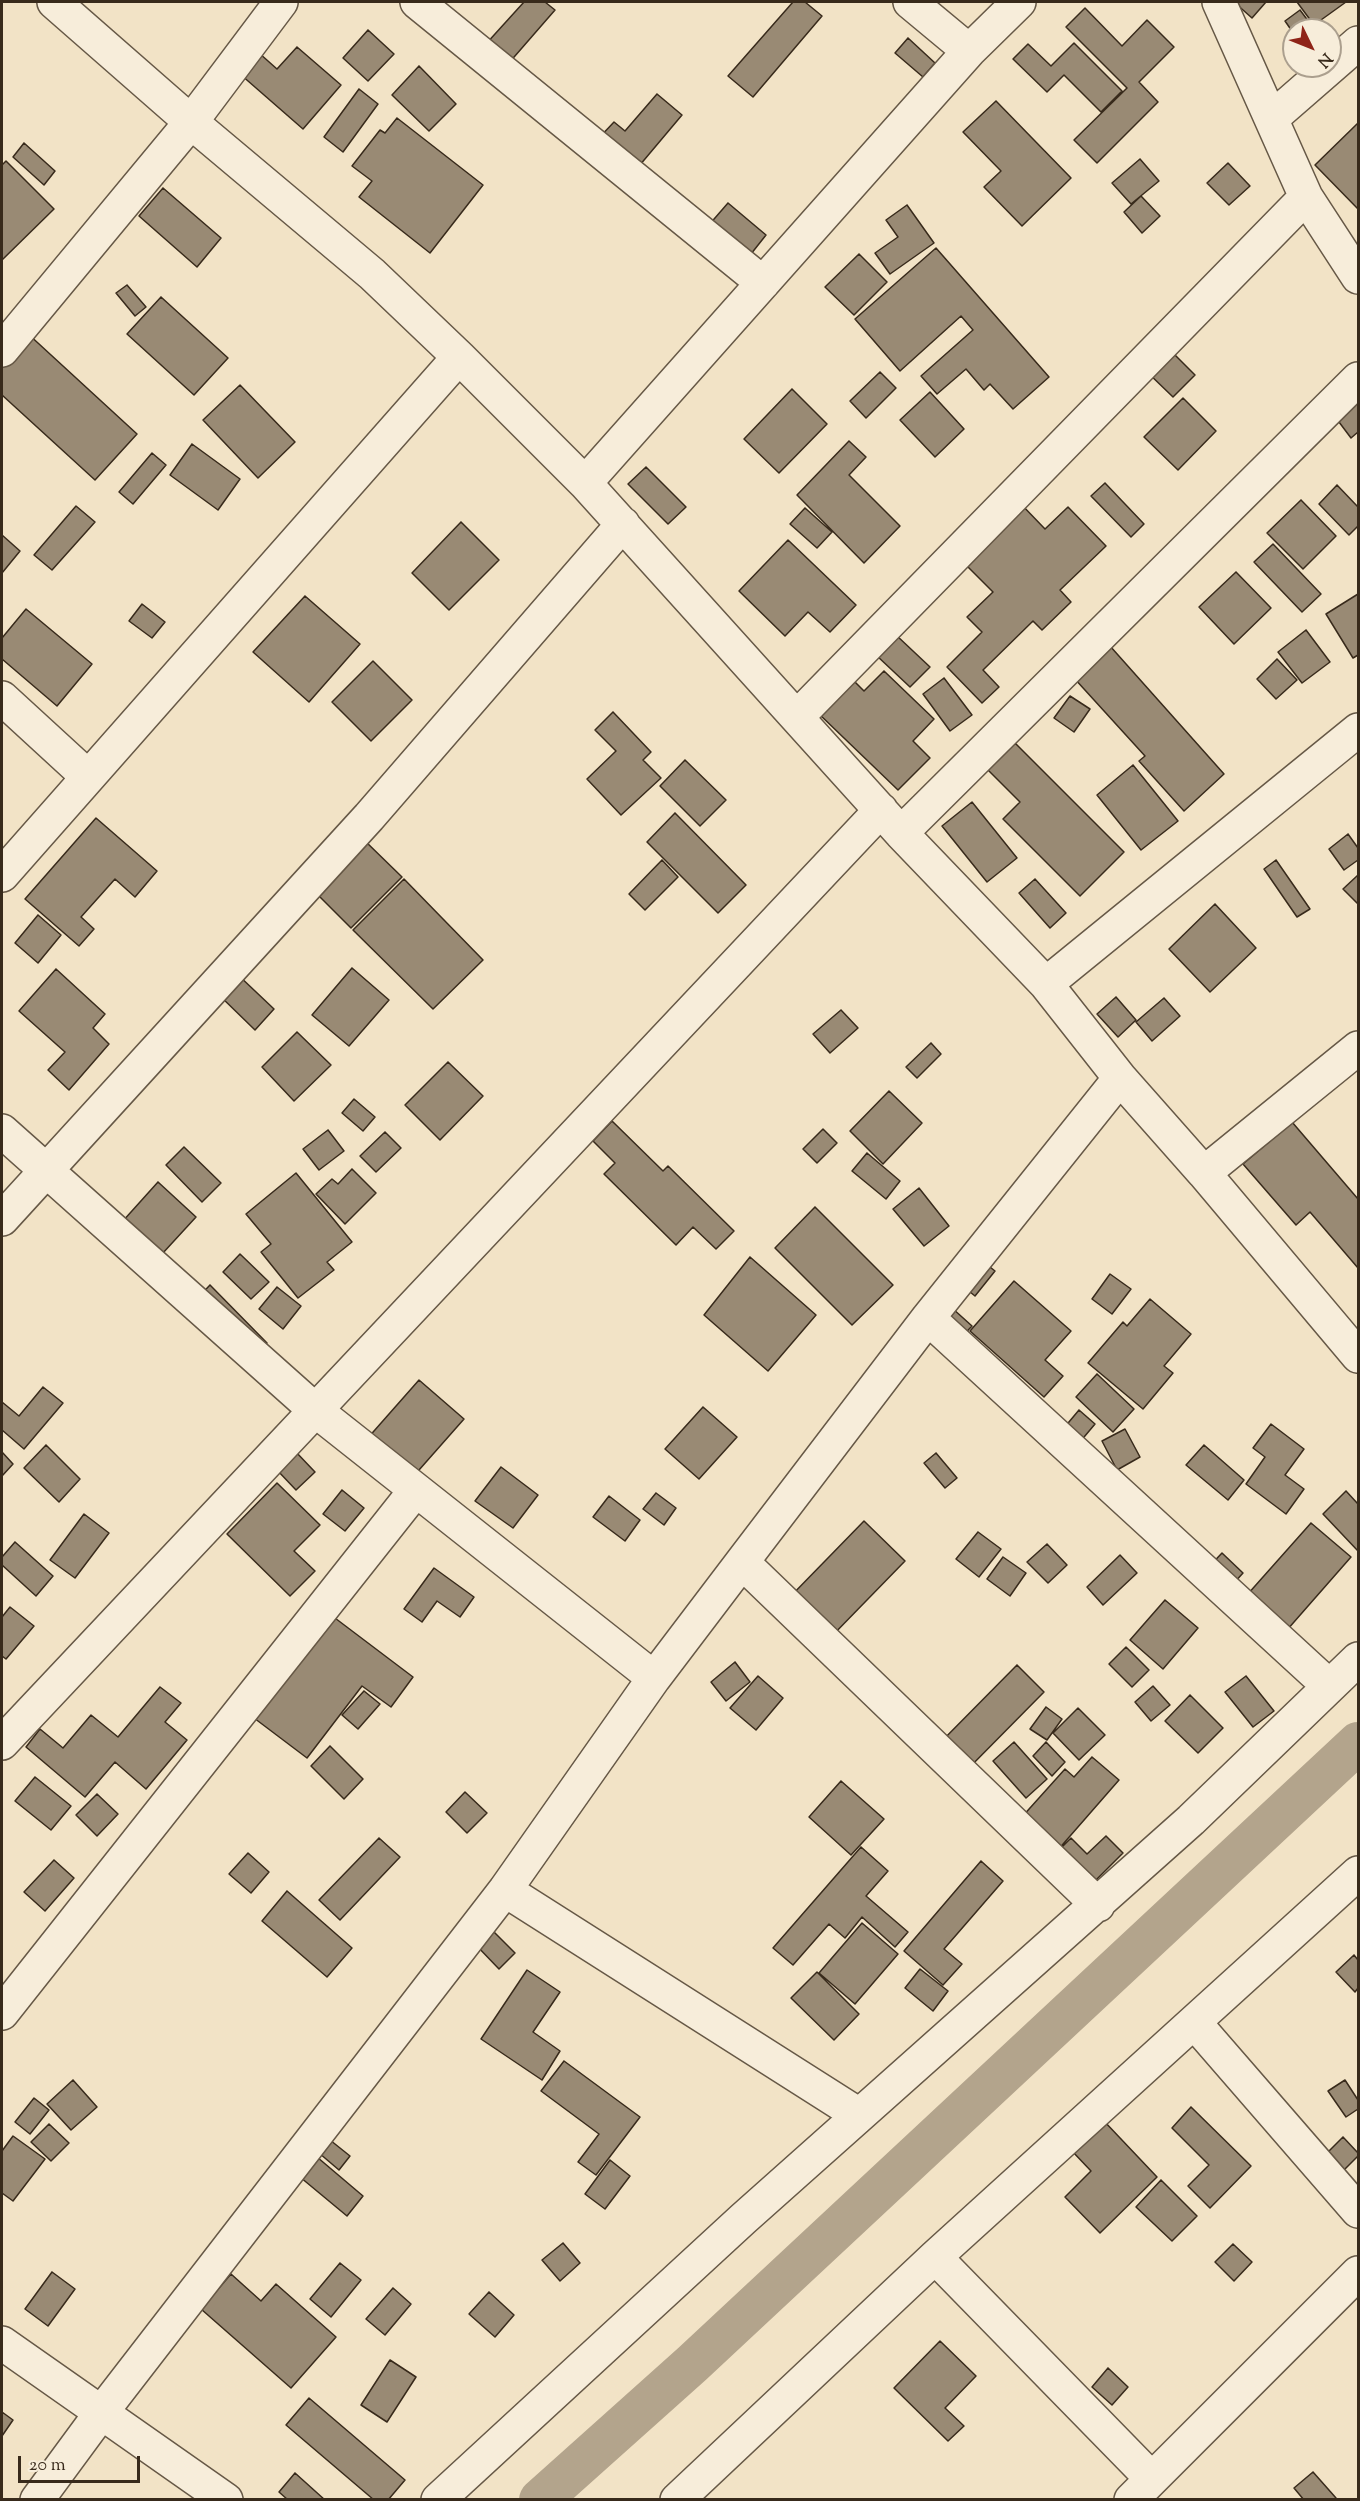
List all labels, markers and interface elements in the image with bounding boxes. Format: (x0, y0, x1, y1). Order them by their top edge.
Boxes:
north arrow (1282, 18, 1342, 78)
text: N (1311, 47, 1337, 72)
scale bar (21, 2444, 142, 2482)
text: 20 m (29, 2453, 66, 2479)

